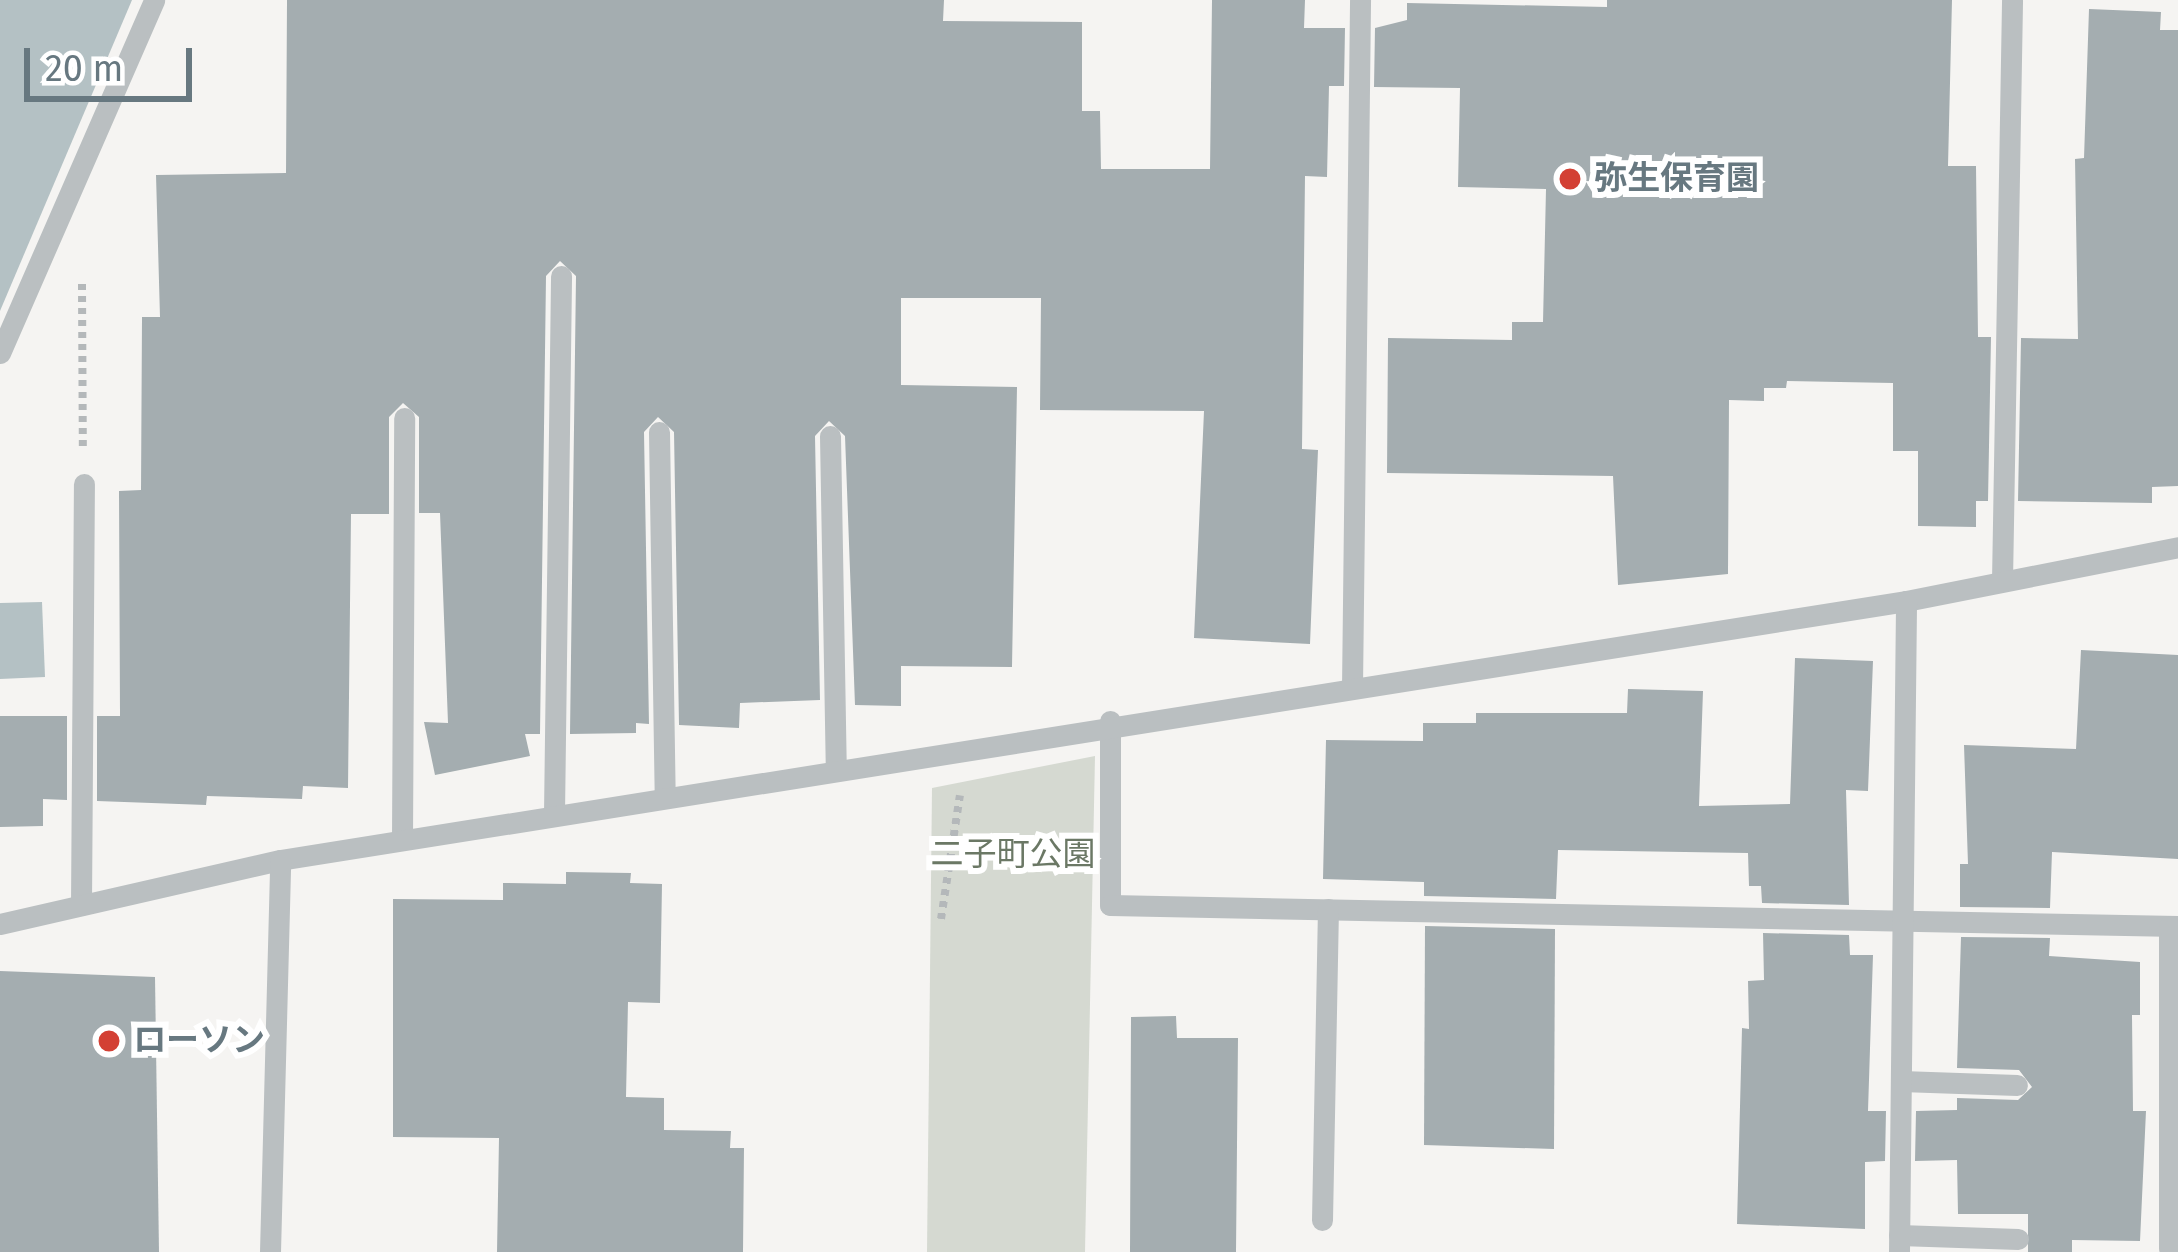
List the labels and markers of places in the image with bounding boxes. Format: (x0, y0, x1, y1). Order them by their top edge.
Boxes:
place label: 弥生保育園 (1594, 159, 1759, 199)
marker: 弥生保育園 (1557, 166, 1583, 192)
place label: ローソン (133, 1021, 265, 1061)
marker: ローソン (96, 1028, 122, 1054)

